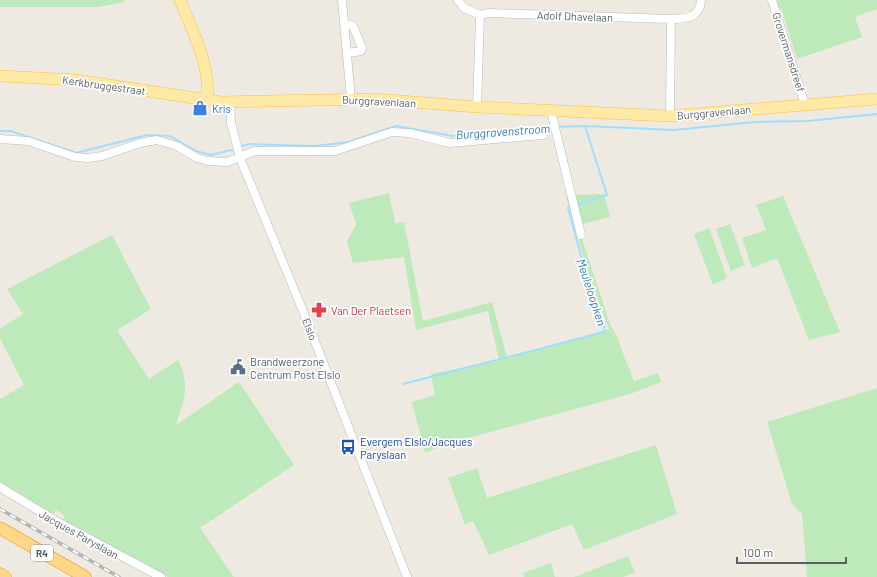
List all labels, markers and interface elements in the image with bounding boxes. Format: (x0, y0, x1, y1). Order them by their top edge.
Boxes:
street label: Adolf Dhavelaan (537, 8, 613, 24)
street label: Grovermansdreef (770, 11, 808, 93)
street label: Kerkbruggestraat (62, 73, 146, 97)
street label: Burggravenlaan (342, 93, 417, 109)
shop icon: Kris (191, 99, 209, 117)
place label: Kris (212, 102, 231, 115)
street label: Burggravenlaan (676, 102, 752, 122)
water label: Burggravenstroom (455, 121, 551, 141)
water label: Meuleloopken (575, 257, 609, 327)
pharmacy icon: Van Der Plaetsen (310, 301, 328, 319)
place label: Van Der Plaetsen (331, 304, 411, 317)
street label: Elslo (300, 316, 320, 342)
place label: Brandweerzone Centrum Post Elslo (250, 355, 340, 381)
public building icon: Brandweerzone Centrum Post Elslo (229, 358, 247, 376)
place label: Evergem Elslo/Jacques Paryslaan (360, 435, 472, 461)
bus stop icon: Evergem Elslo/Jacques Paryslaan (339, 438, 357, 456)
street label: Jacques Paryslaan (37, 507, 121, 561)
scale bar (737, 539, 846, 565)
road number: R4 (31, 545, 53, 561)
text: 100 m (743, 545, 773, 559)

